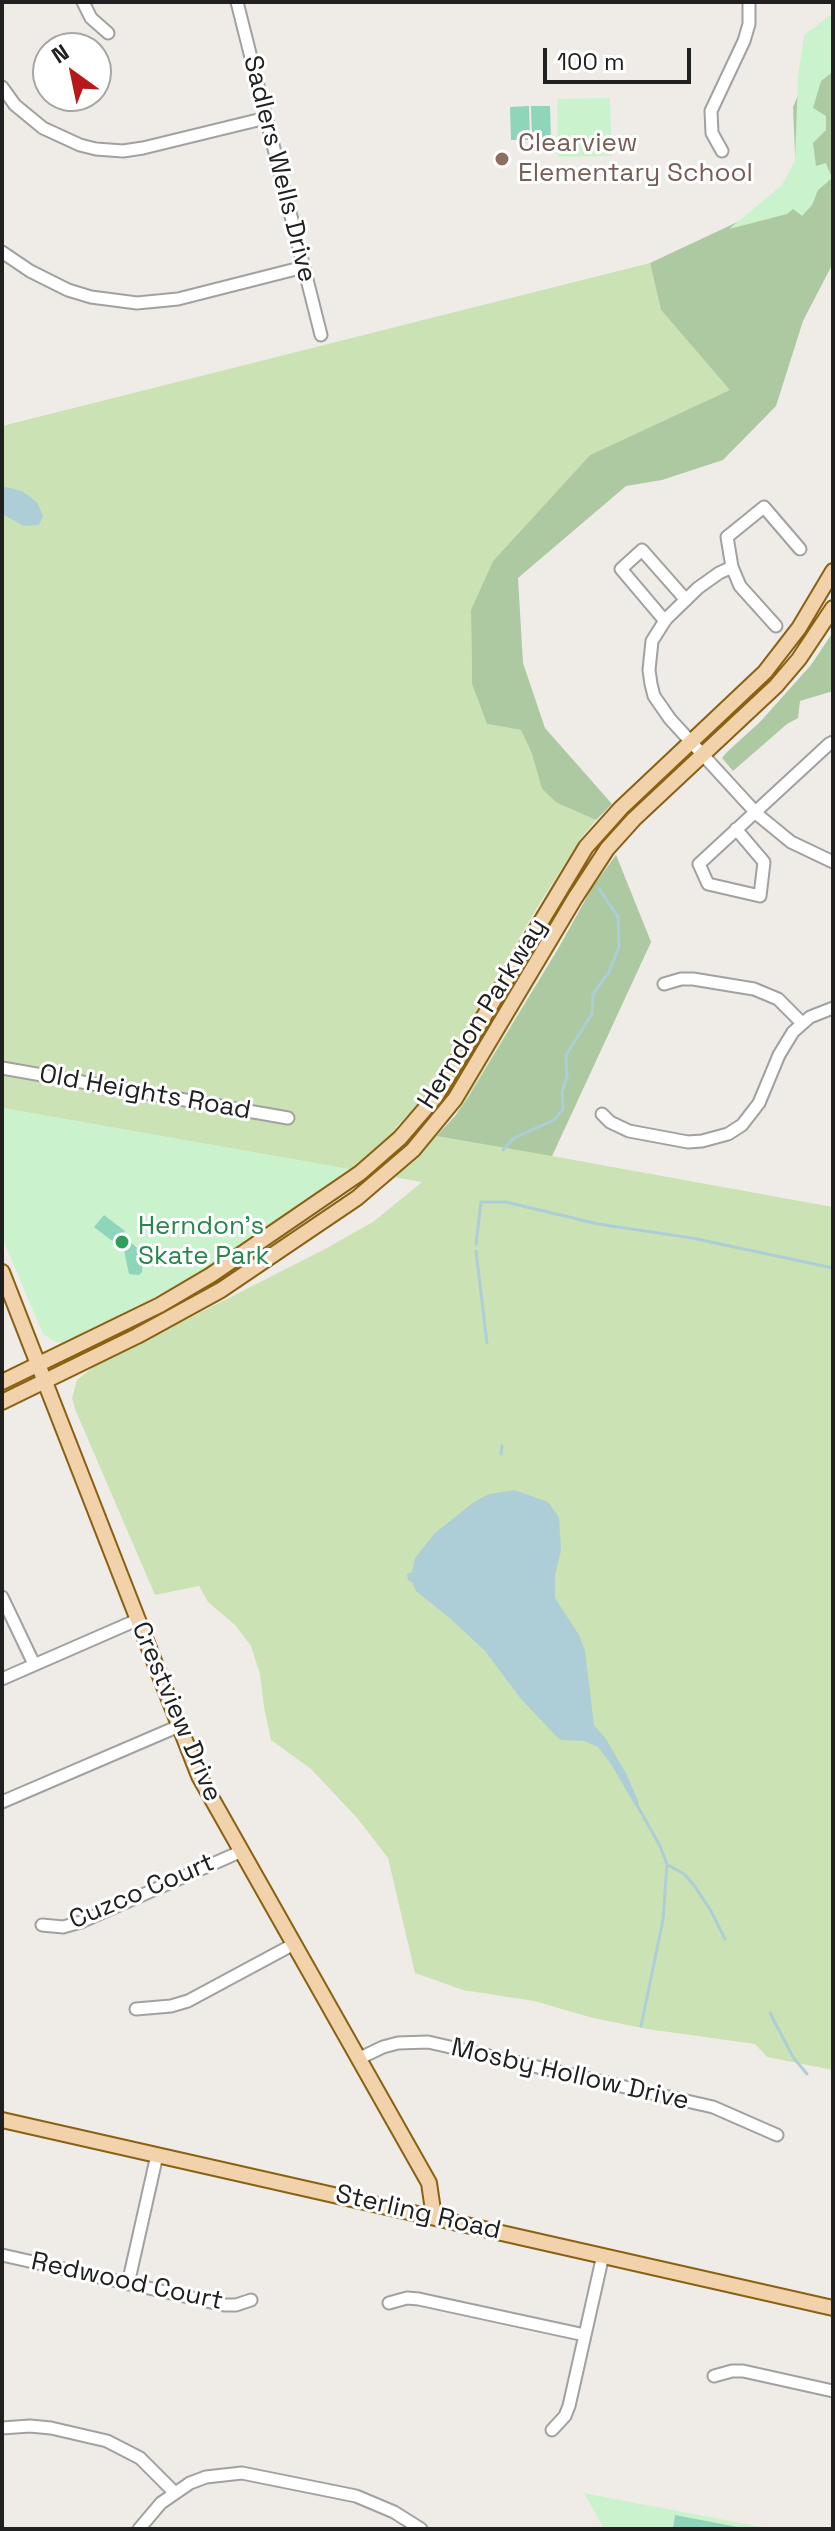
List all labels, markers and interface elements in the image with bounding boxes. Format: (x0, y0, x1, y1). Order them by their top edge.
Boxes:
north arrow (32, 32, 112, 112)
scale bar (547, 32, 695, 82)
text: N (46, 38, 74, 69)
text: 100 m (557, 46, 625, 77)
street label: Sadlers Wells Drive (236, 53, 322, 285)
place label: Clearview Elementary School (518, 128, 753, 190)
marker: Clearview Elementary School (493, 150, 511, 168)
street label: Herndon Parkway (412, 913, 554, 1115)
street label: Old Heights Road (37, 1059, 253, 1127)
place label: Herndon's Skate Park (138, 1211, 269, 1272)
marker: Herndon's Skate Park (113, 1233, 131, 1251)
street label: Crestview Drive (124, 1617, 228, 1807)
street label: Cuzco Court (65, 1847, 219, 1937)
street label: Mosby Hollow Drive (448, 2032, 692, 2118)
street label: Sterling Road (332, 2179, 504, 2247)
street label: Redwood Court (28, 2246, 226, 2318)

